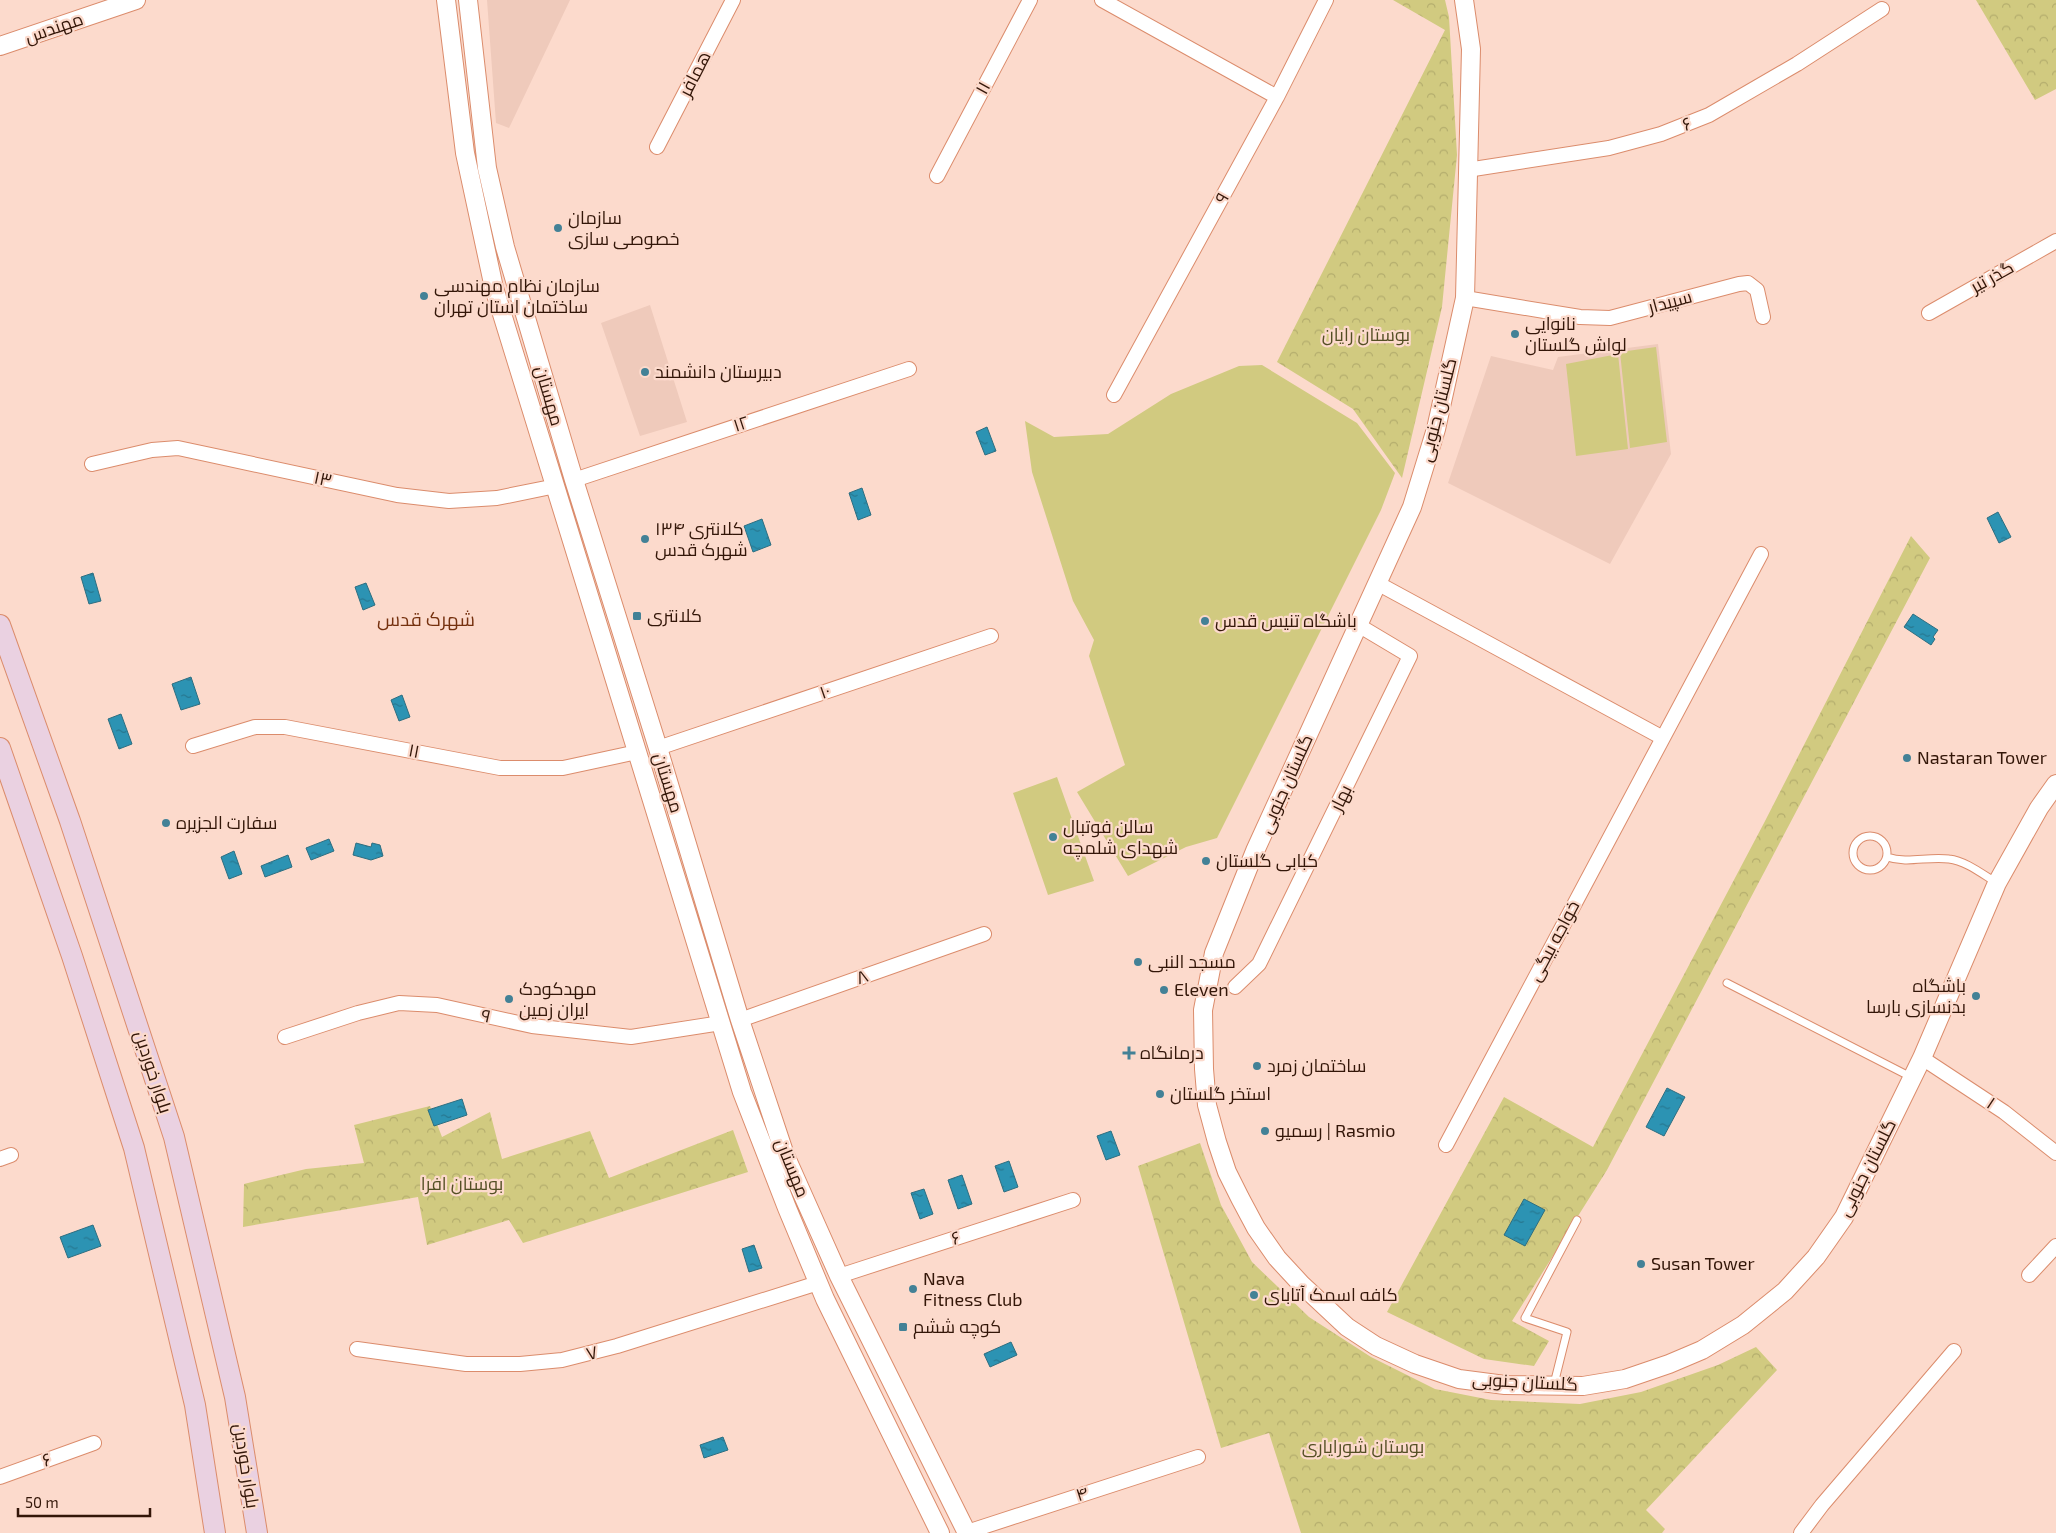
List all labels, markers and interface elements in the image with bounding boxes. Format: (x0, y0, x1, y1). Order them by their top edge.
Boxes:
street label: مهندس (22, 7, 86, 48)
street label: همافر (673, 47, 716, 101)
street label: ۱۱ (970, 77, 994, 98)
street label: ۶ (1678, 111, 1695, 135)
street label: ۹ (1209, 188, 1233, 207)
place label: سازمان خصوصی سازی (568, 206, 680, 250)
marker: سازمان خصوصی سازی (552, 222, 564, 234)
street label: گذر تیر (1965, 255, 2017, 298)
place label: سازمان نظام مهندسی ساختمان استان تهران (434, 274, 600, 318)
street label: سپیدار (1644, 285, 1694, 319)
marker: سازمان نظام مهندسی ساختمان استان تهران (418, 290, 430, 302)
place label: نانوایی لواش گلستان (1525, 312, 1627, 356)
park label: بوستان رایان (1322, 323, 1410, 346)
marker: نانوایی لواش گلستان (1509, 328, 1521, 340)
street label: گلستان جنوبی (1414, 356, 1462, 464)
place label: دبیرستان دانشمند (655, 360, 782, 383)
street label: مهستان (530, 363, 569, 429)
marker: دبیرستان دانشمند (639, 366, 651, 378)
street label: ۱۲ (730, 410, 751, 436)
street label: ۱۳ (312, 465, 334, 491)
place label: کلانتری ۱۳۴ شهرک قدس (655, 517, 748, 561)
marker: کلانتری ۱۳۴ شهرک قدس (639, 533, 651, 545)
place label: کلانتری (647, 604, 702, 627)
district label: شهرک قدس (377, 607, 475, 631)
place label: باشگاه تنیس قدس (1215, 609, 1357, 632)
marker: کلانتری (631, 610, 643, 622)
marker: باشگاه تنیس قدس (1199, 615, 1211, 627)
street label: ۱۰ (816, 679, 833, 703)
street label: گلستان جنوبی (1253, 731, 1318, 837)
street label: ۱۱ (407, 738, 422, 762)
place label: Nastaran Tower (1917, 746, 2047, 768)
street label: مهستان (648, 750, 688, 816)
marker: Nastaran Tower (1901, 752, 1913, 764)
street label: بهار (1324, 781, 1357, 816)
place label: سفارت الجزیره (176, 811, 277, 834)
place label: سالن فوتبال شهدای شلمچه (1063, 815, 1178, 860)
marker: سفارت الجزیره (160, 817, 172, 829)
marker: سالن فوتبال شهدای شلمچه (1047, 831, 1059, 843)
place label: کبابی گلستان (1216, 849, 1318, 872)
marker: کبابی گلستان (1200, 855, 1212, 867)
street label: خواجه بیگی (1523, 896, 1584, 985)
place label: مسجد النبی (1148, 950, 1236, 973)
marker: مسجد النبی (1132, 956, 1144, 968)
street label: ۸ (853, 964, 871, 988)
place label: باشگاه بدنسازی بارسا (1866, 974, 1966, 1018)
place label: مهدکودک ایران زمین (519, 977, 597, 1021)
place label: Eleven (1174, 978, 1229, 1000)
marker: Eleven (1158, 984, 1170, 996)
marker: باشگاه بدنسازی بارسا (1970, 990, 1982, 1002)
marker: مهدکودک ایران زمین (503, 993, 515, 1005)
street label: ۹ (479, 1003, 493, 1027)
street label: بلوار خوردین (129, 1028, 178, 1116)
place label: درمانگاه (1140, 1041, 1204, 1064)
marker: درمانگاه (1122, 1046, 1136, 1060)
place label: ساختمان زمرد (1267, 1054, 1366, 1077)
marker: ساختمان زمرد (1251, 1060, 1263, 1072)
place label: استخر گلستان (1170, 1082, 1271, 1105)
marker: استخر گلستان (1154, 1088, 1166, 1100)
street label: ۱ (1983, 1091, 2000, 1113)
street label: گلستان جنوبی (1832, 1115, 1901, 1220)
place label: رسمیو | Rasmio (1275, 1119, 1396, 1142)
marker: رسمیو | Rasmio (1259, 1125, 1271, 1137)
street label: مهستان (770, 1135, 815, 1201)
park label: بوستان افرا (421, 1172, 503, 1195)
street label: ۶ (948, 1225, 963, 1249)
place label: Susan Tower (1651, 1252, 1755, 1274)
marker: Susan Tower (1635, 1258, 1647, 1270)
place label: Nava Fitness Club (923, 1267, 1023, 1310)
marker: Nava Fitness Club (907, 1283, 919, 1295)
place label: کافه اسمک آتابای (1264, 1283, 1398, 1306)
marker: کافه اسمک آتابای (1248, 1289, 1260, 1301)
place label: کوچه ششم (913, 1315, 1001, 1339)
marker: کوچه ششم (897, 1321, 909, 1333)
street label: ۷ (584, 1340, 600, 1364)
street label: گلستان جنوبی (1471, 1367, 1579, 1396)
street label: بلوار خوردین (228, 1422, 265, 1510)
park label: بوستان شورایاری (1302, 1435, 1424, 1458)
street label: ۶ (39, 1447, 54, 1471)
street label: ۴ (1073, 1481, 1091, 1505)
scale bar (18, 1486, 150, 1518)
text: 50 m (25, 1493, 59, 1511)

